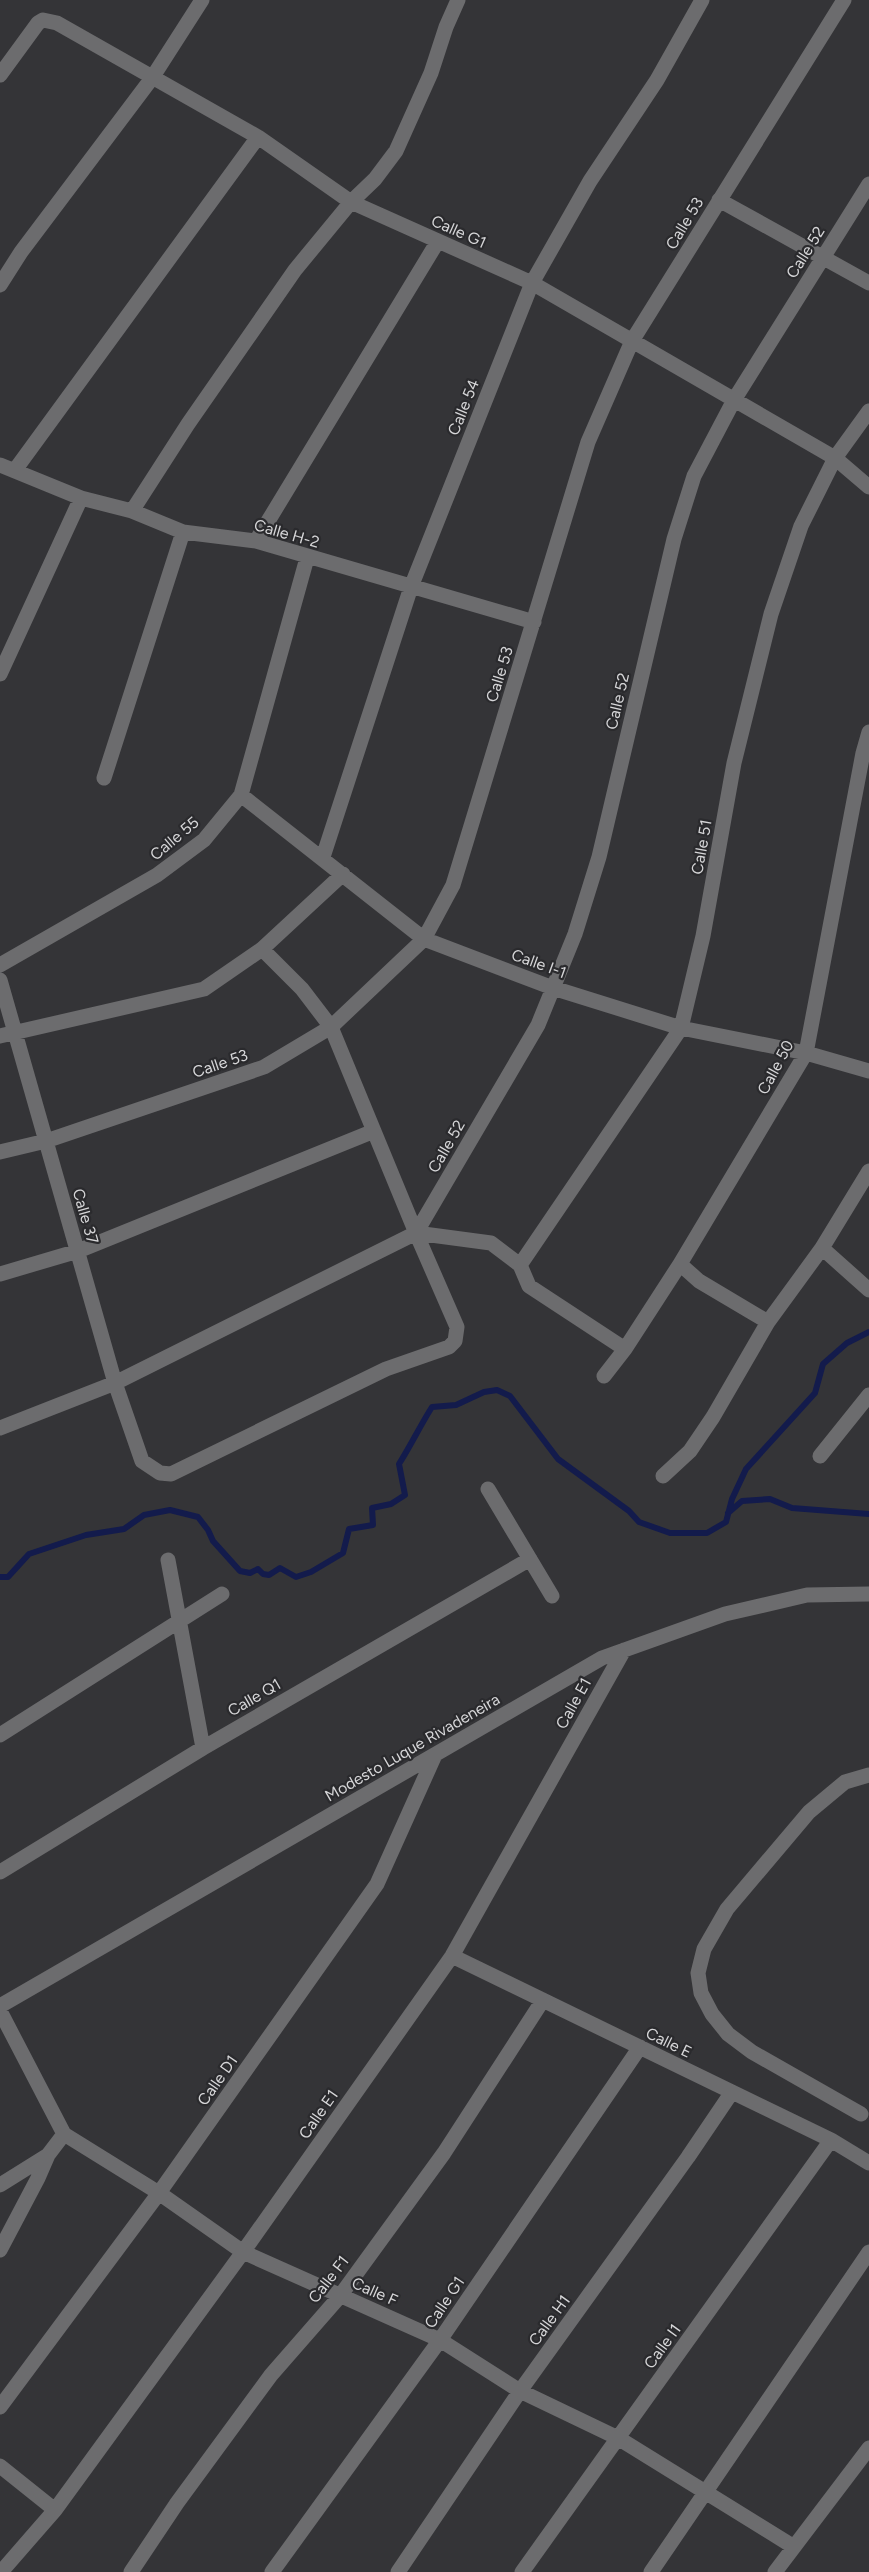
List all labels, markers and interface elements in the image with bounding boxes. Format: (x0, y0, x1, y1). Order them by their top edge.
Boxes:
street label: Calle 53 (662, 194, 707, 253)
street label: Calle G1 (428, 211, 489, 252)
street label: Calle 52 (782, 223, 829, 282)
street label: Calle 54 (444, 376, 483, 438)
street label: Calle H-2 (252, 515, 322, 552)
street label: Calle 53 (482, 644, 517, 704)
street label: Calle 52 (602, 671, 633, 731)
street label: Calle 55 (146, 813, 203, 864)
street label: Calle 51 (687, 818, 716, 876)
street label: Calle I-1 (509, 945, 569, 982)
street label: Calle 50 (753, 1037, 798, 1098)
street label: Calle 53 (190, 1045, 250, 1082)
street label: Calle 52 (424, 1117, 469, 1176)
street label: Calle 37 (69, 1186, 103, 1246)
street label: Calle E1 (552, 1674, 595, 1732)
street label: Calle Q1 (224, 1675, 284, 1720)
street label: Modesto Luque Rivadeneira (321, 1689, 503, 1805)
street label: Calle E (643, 2023, 695, 2062)
street label: Calle D1 (193, 2051, 242, 2109)
street label: Calle E1 (295, 2086, 342, 2142)
street label: Calle F1 (304, 2252, 353, 2307)
street label: Calle F (349, 2273, 401, 2310)
street label: Calle G1 (420, 2273, 469, 2332)
street label: Calle H1 (525, 2291, 574, 2349)
street label: Calle I1 (640, 2320, 685, 2372)

